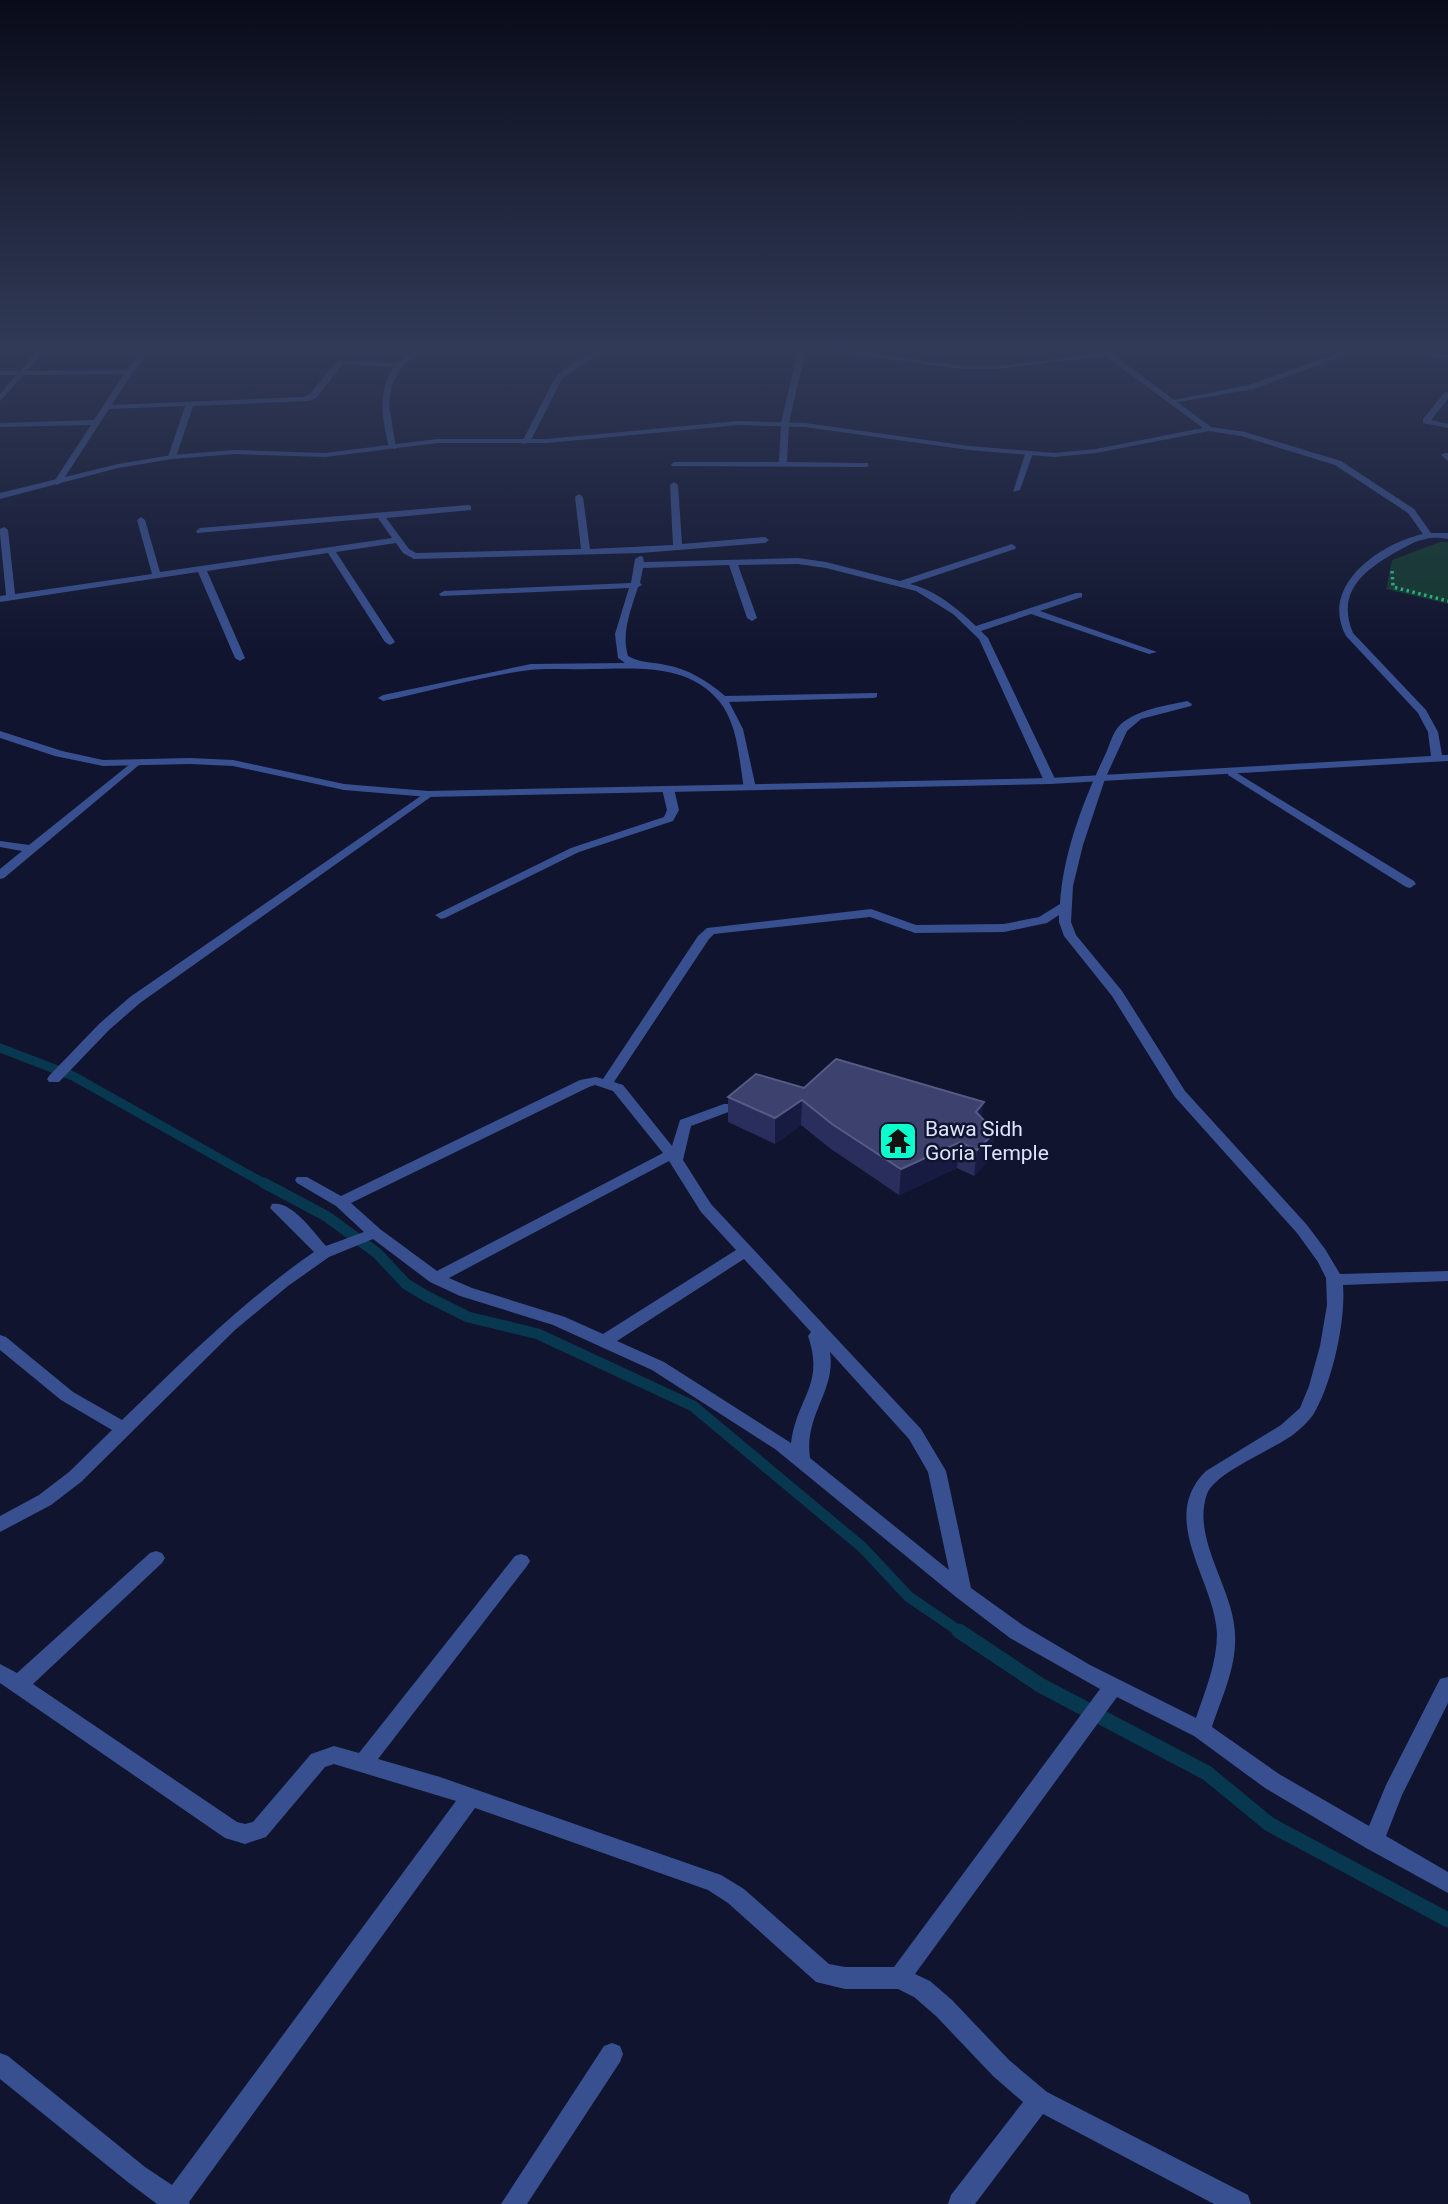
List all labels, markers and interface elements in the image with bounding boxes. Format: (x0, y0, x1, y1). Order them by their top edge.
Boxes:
place label: Bawa Sidh Goria Temple (925, 1117, 1049, 1165)
temple icon: Bawa Sidh Goria Temple (877, 1120, 919, 1162)

